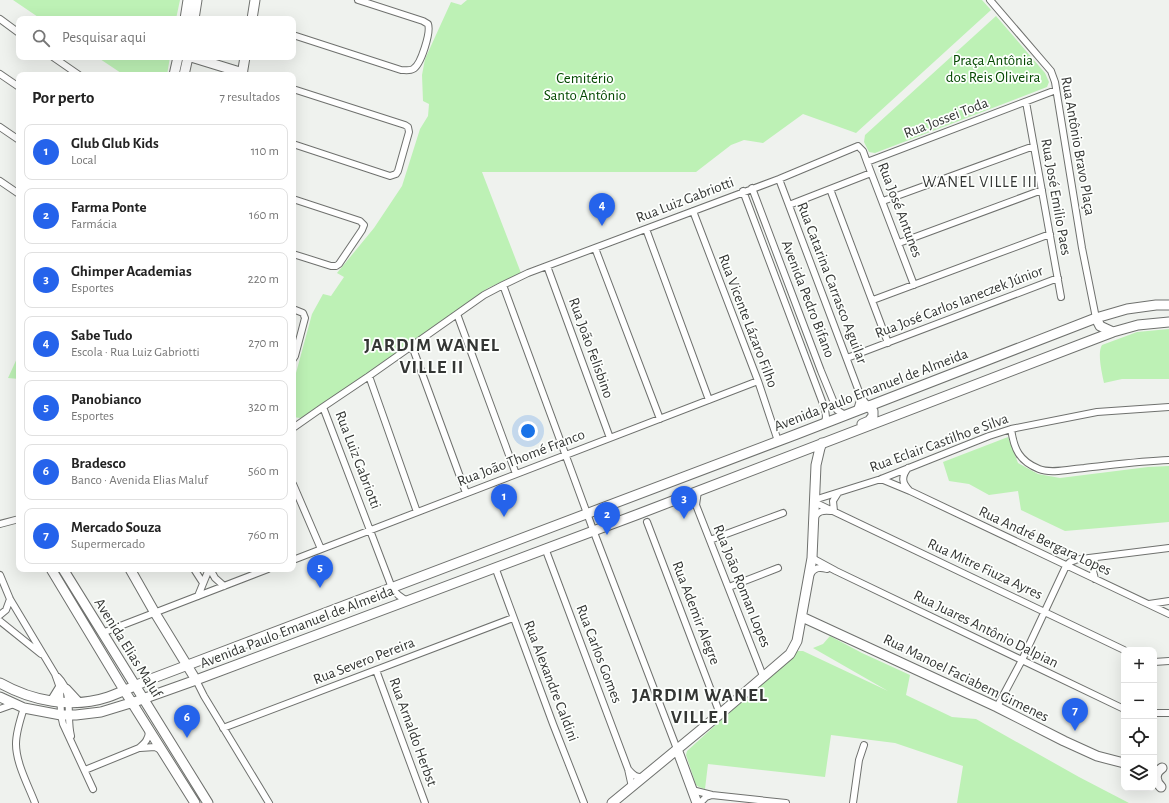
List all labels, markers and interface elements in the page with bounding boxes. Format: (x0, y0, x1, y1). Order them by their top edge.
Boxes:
search box (16, 16, 296, 60)
icon: search (30, 27, 52, 49)
text: Pesquisar aqui (62, 30, 146, 45)
park label: Praça Antônia dos Reis Oliveira (946, 53, 1040, 85)
park label: Cemitério Santo Antônio (544, 71, 626, 103)
street label: Rua Antônio Bravo Plaça (1058, 75, 1098, 217)
text: Por perto (32, 89, 95, 106)
text: 7 resultados (220, 91, 280, 104)
street label: Rua Jossei Toda (902, 95, 990, 141)
text: Glub Glub Kids (71, 136, 159, 151)
street label: Rua José Emilio Paes (1038, 137, 1074, 257)
text: 1 (44, 145, 48, 158)
text: 110 m (251, 145, 279, 158)
text: Local (71, 154, 97, 167)
street label: Rua José Antunes (875, 160, 925, 260)
street label: Rua Luiz Gabriotti (634, 174, 736, 226)
district label: WANEL VILLE III (922, 174, 1038, 190)
pin: 4 (589, 193, 615, 226)
text: Farma Ponte (71, 200, 147, 215)
street label: Rua Catarina Carrasco Aguilar (794, 200, 870, 366)
text: 2 (43, 209, 49, 222)
text: 160 m (249, 209, 279, 222)
text: Farmácia (71, 218, 117, 231)
street label: Avenida Pedro Bifano (779, 238, 837, 360)
street label: Rua Vicente Lázaro Filho (716, 252, 780, 390)
street label: Rua José Carlos Ianeczek Júnior (873, 263, 1045, 341)
text: Ghimper Academias (71, 264, 192, 279)
text: 3 (43, 273, 49, 286)
text: 220 m (248, 273, 279, 286)
text: Esportes (71, 282, 114, 295)
street label: Rua João Felisbino (566, 296, 616, 400)
text: Sabe Tudo (71, 328, 132, 343)
district label: JARDIM WANEL VILLE II (364, 336, 500, 377)
text: 4 (43, 337, 49, 350)
text: 270 m (248, 337, 279, 350)
text: Escola · Rua Luiz Gabriotti (71, 346, 200, 359)
street label: Avenida Paulo Emanuel de Almeida (772, 346, 970, 434)
text: Panobianco (71, 392, 141, 407)
text: 5 (43, 401, 49, 414)
text: 320 m (248, 401, 279, 414)
street label: Rua Luiz Gabriotti (332, 409, 384, 511)
text: Esportes (71, 410, 114, 423)
street label: Rua Eclair Castilho e Silva (868, 411, 1010, 475)
your location (518, 421, 538, 441)
street label: Rua João Thomé Franco (455, 427, 587, 489)
text: Bradesco (71, 456, 126, 471)
text: 6 (43, 465, 49, 478)
text: 560 m (248, 465, 279, 478)
text: Banco · Avenida Elias Maluf (71, 474, 208, 487)
pin: 1 (491, 484, 517, 517)
pin: 3 (671, 486, 697, 519)
pin: 2 (594, 502, 620, 535)
street label: Rua André Bergara Lopes (976, 504, 1114, 578)
text: Mercado Souza (71, 520, 161, 535)
street label: Rua João Roman Lopes (711, 522, 773, 650)
text: 7 (43, 529, 49, 542)
text: 760 m (248, 529, 279, 542)
street label: Rua Mitre Fiuza Ayres (925, 536, 1045, 602)
text: Supermercado (71, 538, 145, 551)
pin: 5 (307, 555, 333, 588)
street label: Rua Ademir Alegre (669, 559, 723, 667)
street label: Avenida Paulo Emanuel de Almeida (198, 583, 396, 671)
street label: Rua Juares Antônio Dalpian (911, 587, 1061, 671)
street label: Avenida Elias Maluf (91, 596, 165, 701)
street label: Rua Carlos Gomes (573, 603, 625, 705)
street label: Rua Alexandre Caldini (521, 618, 581, 744)
street label: Rua Manoel Faciabem Gimenes (881, 631, 1051, 725)
street label: Rua Severo Pereira (311, 635, 417, 687)
map controls (1121, 647, 1157, 791)
button: + (1121, 647, 1157, 683)
street label: Rua Arnaldo Herbst (386, 676, 440, 788)
button: − (1121, 683, 1157, 719)
district label: JARDIM WANEL VILLE I (632, 686, 768, 727)
pin: 7 (1062, 698, 1088, 731)
pin: 6 (174, 705, 200, 738)
button: locate (1121, 719, 1157, 755)
button: layers (1121, 755, 1157, 791)

